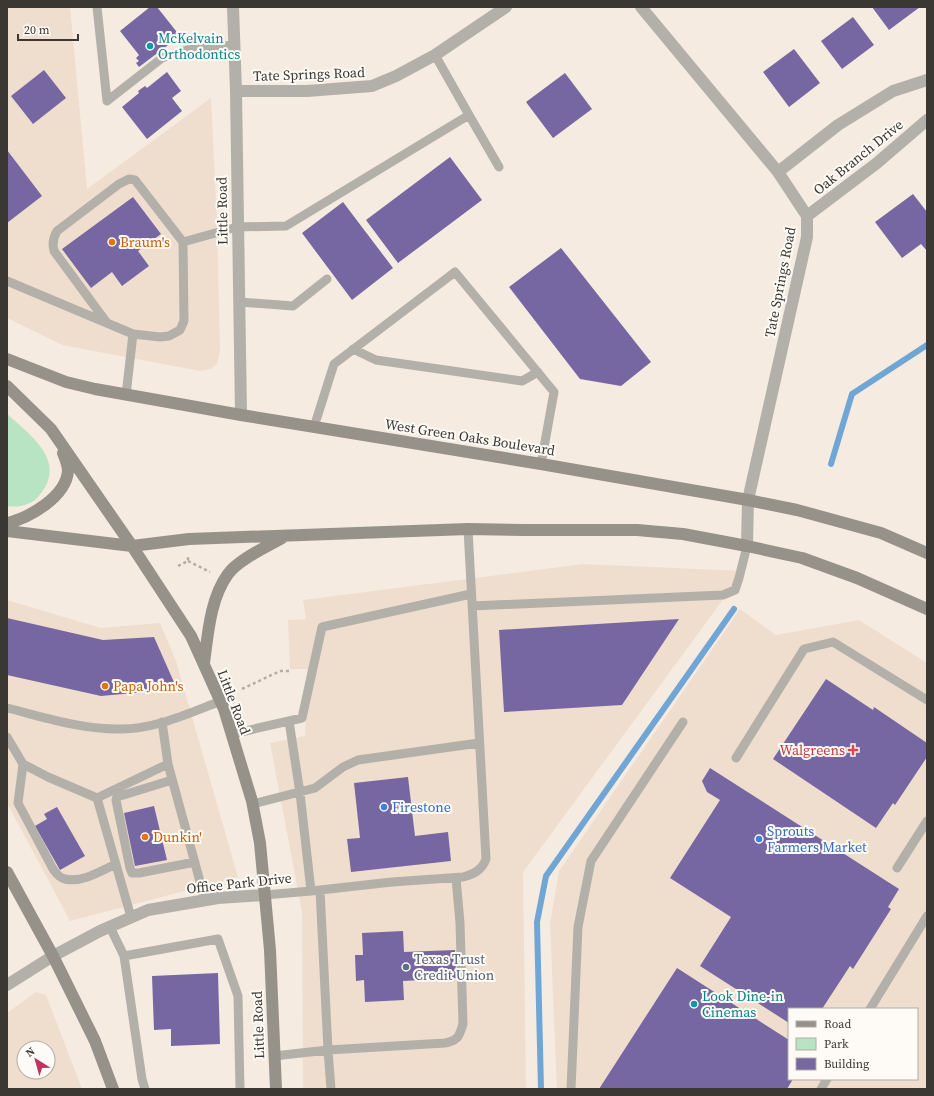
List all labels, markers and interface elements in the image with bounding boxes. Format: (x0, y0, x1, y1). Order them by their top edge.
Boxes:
scale bar (18, 16, 78, 42)
text: 20 m (24, 22, 50, 38)
place label: McKelvain Orthodontics (158, 28, 240, 64)
marker: McKelvain Orthodontics (145, 41, 155, 51)
street label: Tate Springs Road (253, 62, 365, 86)
street label: Oak Branch Drive (809, 115, 907, 199)
street label: Little Road (211, 177, 233, 245)
street label: Tate Springs Road (759, 225, 801, 339)
place label: Braum's (120, 232, 170, 252)
marker: Braum's (107, 237, 117, 247)
street label: West Green Oaks Boulevard (383, 414, 557, 460)
street label: Little Road (212, 667, 256, 737)
place label: Papa John's (113, 676, 184, 696)
marker: Papa John's (100, 681, 110, 691)
place label: Walgreens (779, 740, 845, 760)
marker: Walgreens (848, 745, 858, 755)
place label: Firestone (392, 797, 451, 817)
marker: Firestone (379, 802, 389, 812)
place label: Sprouts Farmers Market (767, 821, 867, 857)
place label: Dunkin' (153, 827, 202, 847)
marker: Dunkin' (140, 832, 150, 842)
marker: Sprouts Farmers Market (754, 834, 764, 844)
street label: Office Park Drive (185, 868, 293, 898)
place label: Texas Trust Credit Union (414, 949, 495, 985)
marker: Texas Trust Credit Union (401, 962, 411, 972)
place label: Look Dine-in Cinemas (702, 986, 784, 1022)
street label: Little Road (247, 991, 269, 1059)
marker: Look Dine-in Cinemas (689, 999, 699, 1009)
legend (788, 1008, 918, 1080)
text: Road (824, 1016, 851, 1032)
text: Park (824, 1036, 849, 1052)
north arrow (16, 1040, 56, 1080)
text: N (23, 1044, 38, 1061)
text: Building (824, 1056, 869, 1072)

